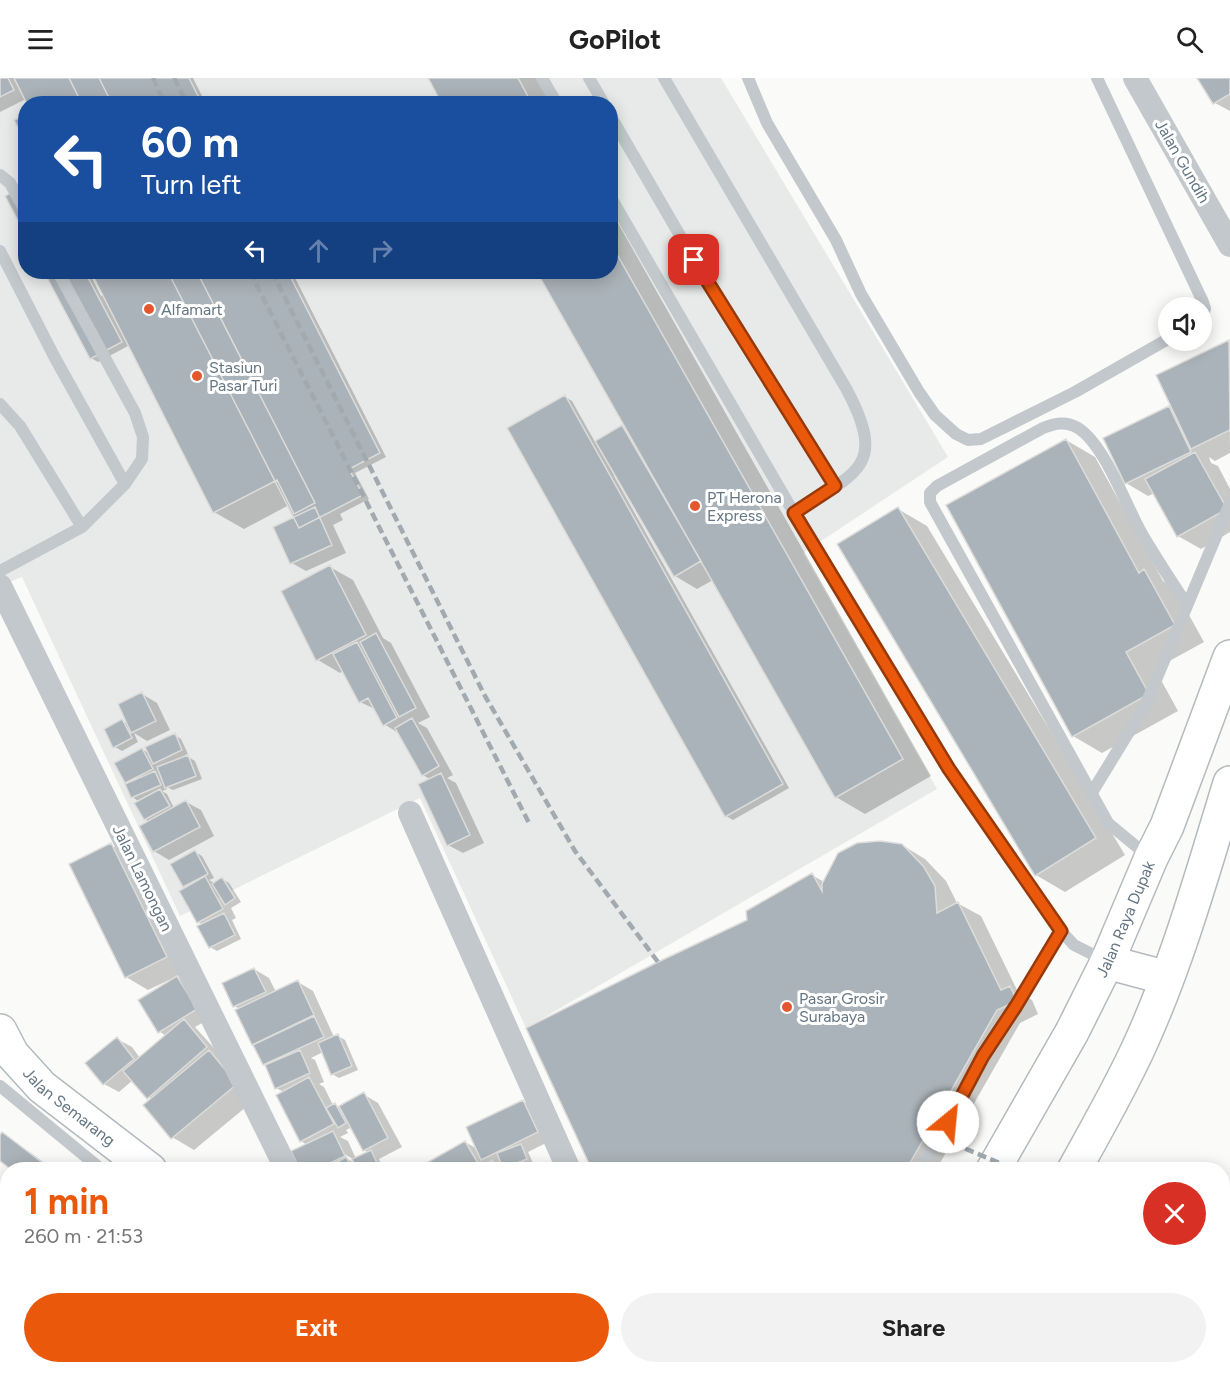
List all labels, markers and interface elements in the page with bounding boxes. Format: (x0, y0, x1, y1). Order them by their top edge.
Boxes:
icon: menu (24, 23, 57, 56)
text: GoPilot (569, 23, 661, 56)
icon: search (1173, 23, 1206, 56)
street label: Jalan Gundih (1151, 116, 1214, 206)
text: 60 m (141, 117, 239, 168)
icon: left (42, 120, 120, 198)
text: Turn left (141, 168, 241, 201)
icon: left (239, 234, 272, 267)
icon: ahead (302, 234, 335, 267)
icon: right (365, 234, 398, 267)
pin (668, 234, 719, 285)
icon: arrive (677, 243, 710, 276)
map controls (1158, 297, 1212, 351)
button: sound (1158, 297, 1212, 351)
place label: Alfamart (161, 300, 223, 319)
marker: Alfamart (142, 302, 156, 316)
place label: Stasiun Pasar Turi (209, 358, 277, 395)
marker: Stasiun Pasar Turi (190, 369, 204, 383)
place label: PT Herona Express (707, 488, 782, 525)
marker: PT Herona Express (688, 499, 702, 513)
street label: Jalan Lamongan (109, 822, 176, 934)
street label: Jalan Raya Dupak (1092, 858, 1159, 980)
place label: Pasar Grosir Surabaya (799, 989, 885, 1026)
marker: Pasar Grosir Surabaya (780, 1000, 794, 1014)
street label: Jalan Semarang (19, 1064, 119, 1150)
position arrow (916, 1090, 980, 1154)
text: 1 min (24, 1180, 109, 1223)
button: close (1143, 1182, 1206, 1245)
text: 260 m · 21:53 (24, 1224, 143, 1248)
button: Exit (24, 1293, 609, 1362)
button: Share (621, 1293, 1206, 1362)

